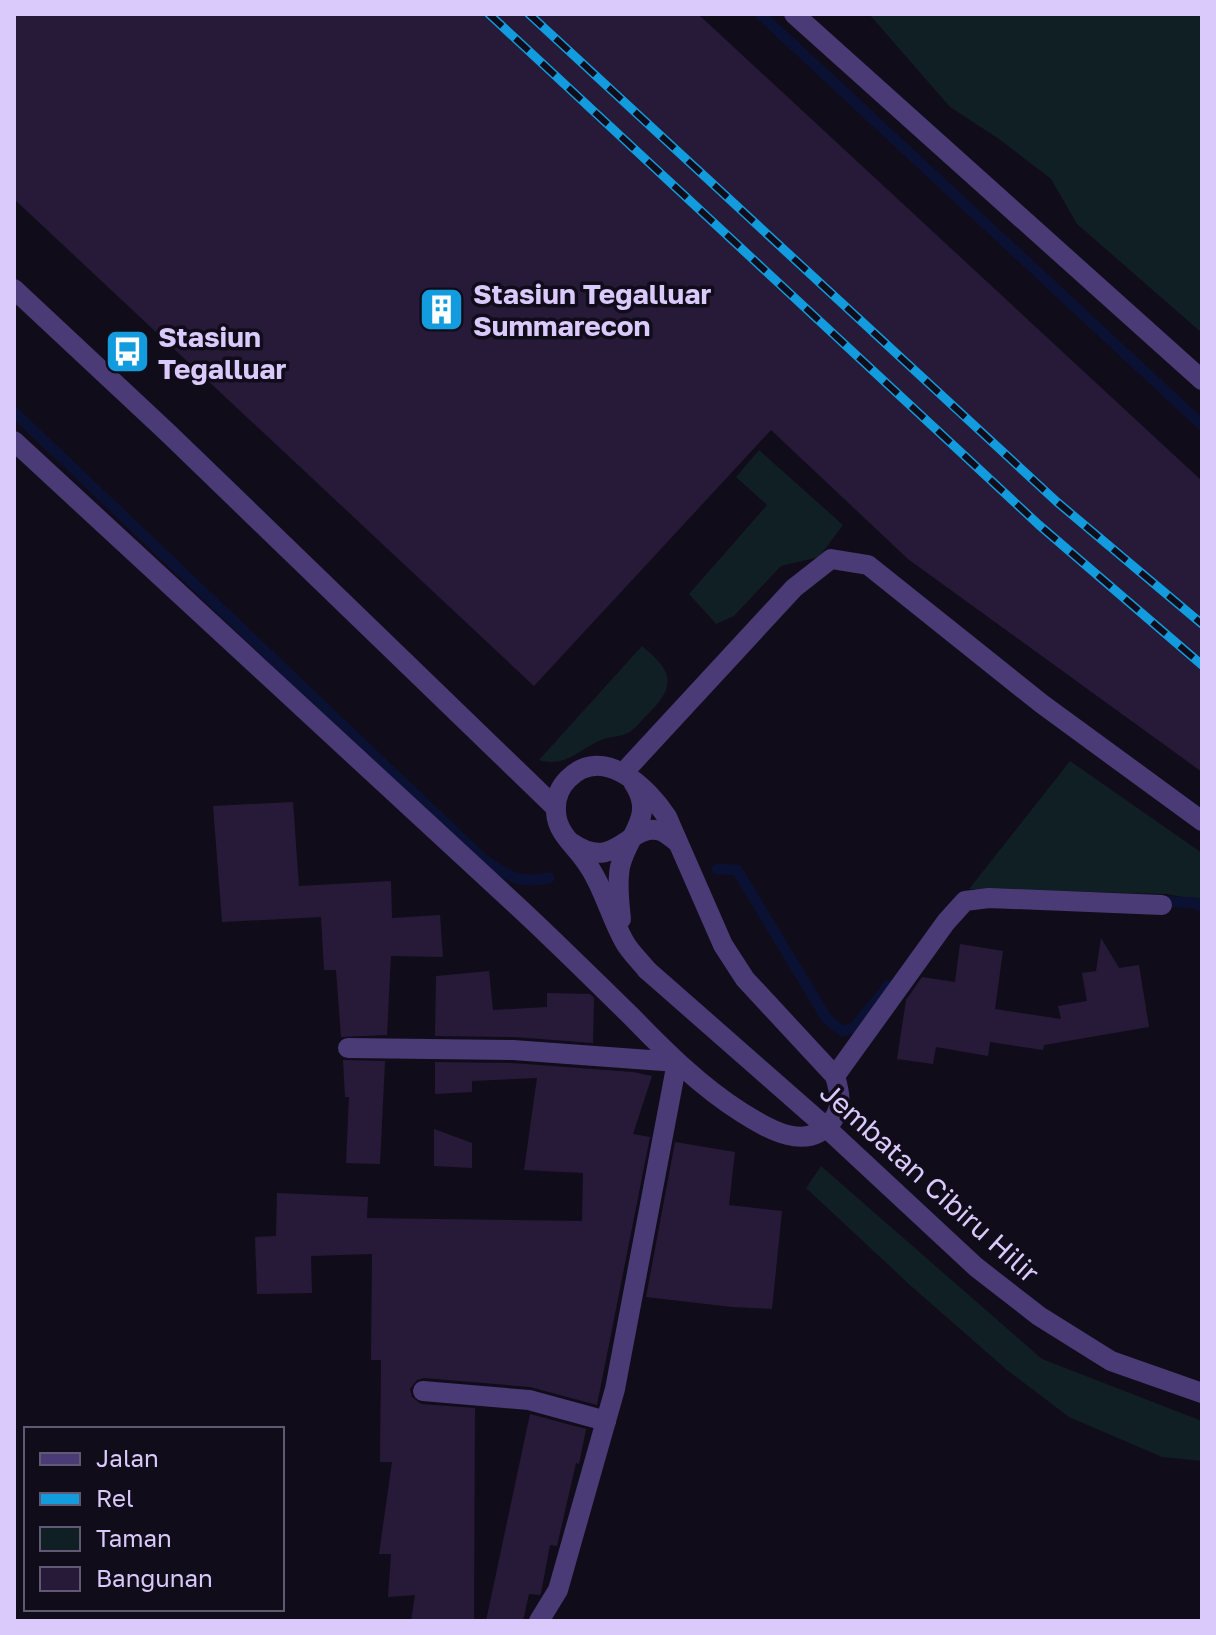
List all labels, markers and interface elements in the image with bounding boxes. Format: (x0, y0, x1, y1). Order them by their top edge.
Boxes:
place label: Stasiun Tegalluar Summarecon (473, 277, 711, 342)
building icon: Stasiun Tegalluar Summarecon (418, 285, 466, 333)
place label: Stasiun Tegalluar (158, 320, 287, 385)
bus stop icon: Stasiun Tegalluar (103, 328, 151, 376)
street label: Jembatan Cibiru Hilir (814, 1075, 1046, 1289)
legend (24, 1427, 284, 1611)
text: Jalan (96, 1443, 159, 1472)
text: Rel (96, 1483, 134, 1512)
text: Taman (96, 1523, 172, 1552)
text: Bangunan (96, 1563, 213, 1592)

